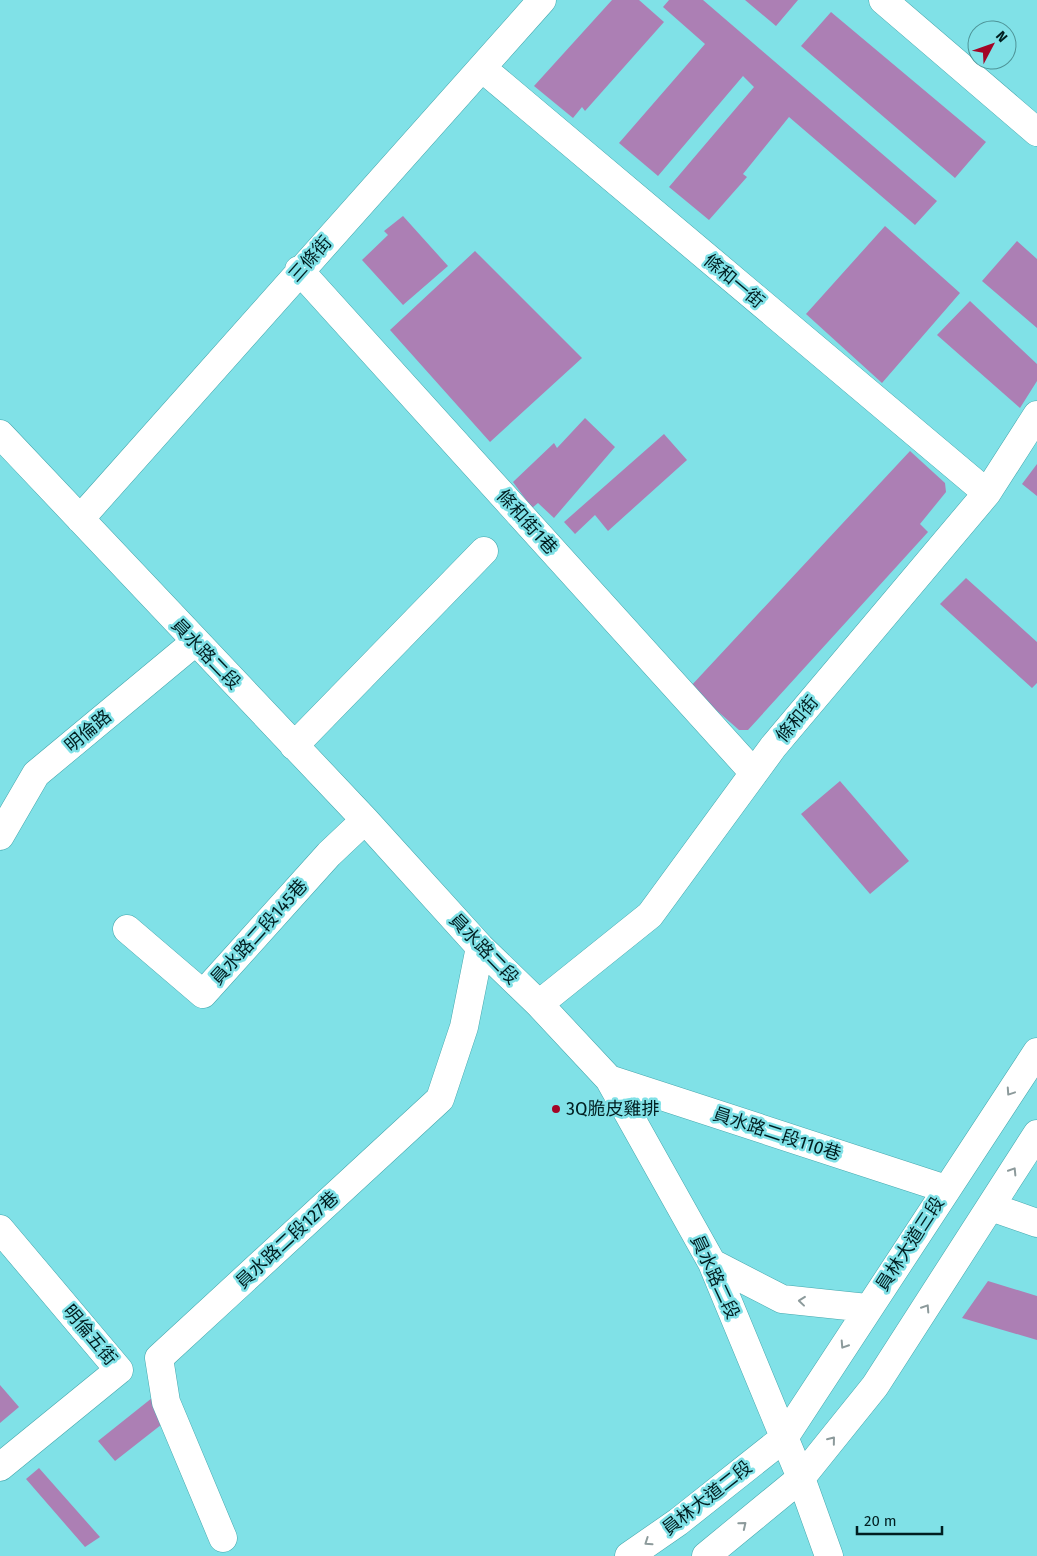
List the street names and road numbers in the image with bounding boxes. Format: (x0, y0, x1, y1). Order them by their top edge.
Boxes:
street label: 三條街 (284, 232, 336, 286)
street label: 條和一街 (699, 249, 769, 313)
street label: 條和街1巷 (492, 485, 562, 559)
street label: 員水路二段 (167, 614, 245, 694)
street label: 條和街 (771, 691, 823, 747)
street label: 明倫路 (60, 705, 116, 757)
street label: 員水路二段145巷 (206, 875, 312, 989)
street label: 員水路二段 (445, 909, 523, 989)
street label: 員水路二段110巷 (710, 1103, 844, 1165)
street label: 員水路二段127巷 (231, 1187, 343, 1293)
street label: 員林大道三段 (871, 1193, 949, 1295)
street label: 員水路二段 (686, 1232, 744, 1322)
street label: 明倫五街 (58, 1300, 122, 1370)
street label: 員林大道二段 (658, 1456, 756, 1540)

